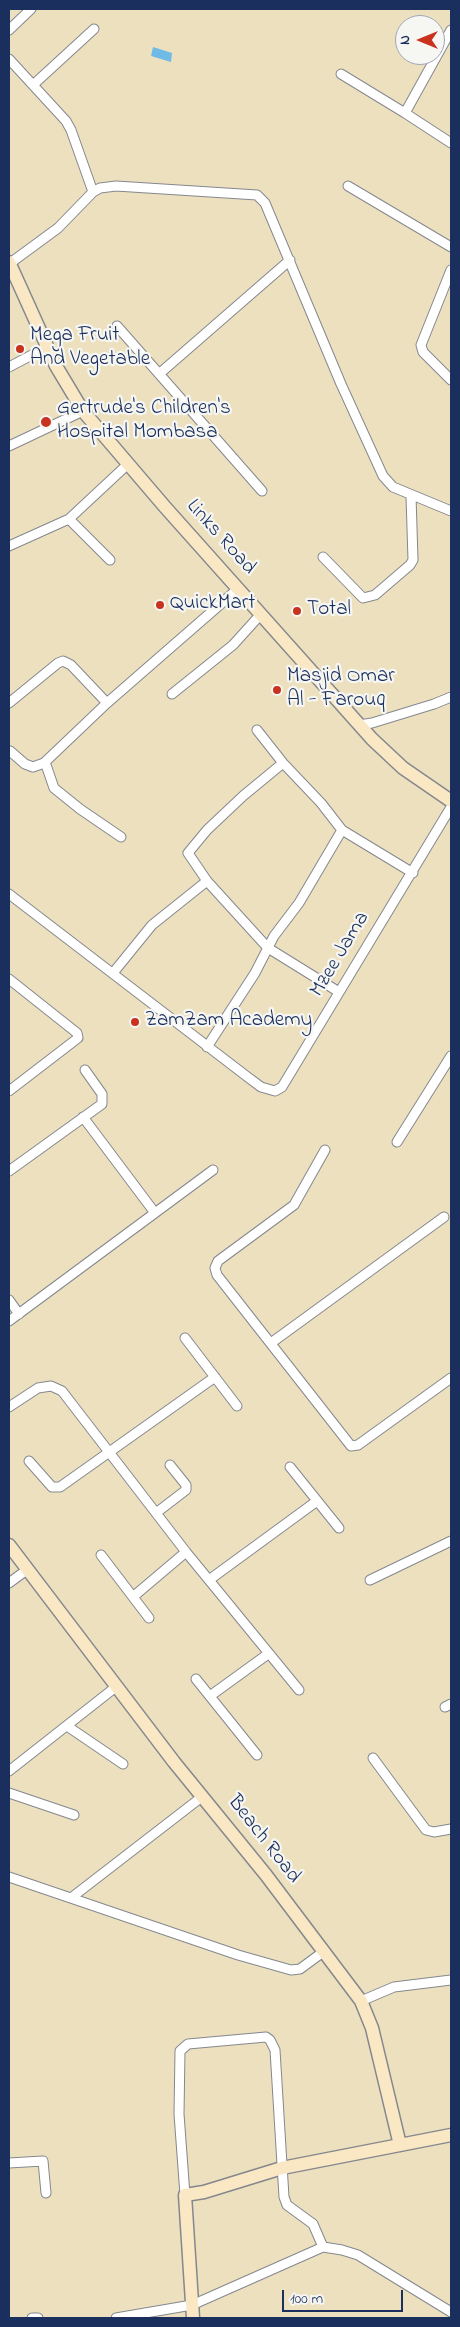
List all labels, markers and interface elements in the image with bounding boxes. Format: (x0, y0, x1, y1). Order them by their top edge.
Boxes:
north arrow (395, 15, 445, 65)
text: N (395, 35, 416, 45)
place label: Mega Fruit And Vegetable (30, 324, 150, 374)
marker: Mega Fruit And Vegetable (14, 343, 26, 355)
place label: Gertrude's Children's Hospital Mombasa (57, 397, 231, 447)
marker: Gertrude's Children's Hospital Mombasa (39, 415, 53, 429)
street label: Links Road (180, 495, 260, 581)
place label: QuickMart (170, 592, 255, 618)
place label: Total (307, 598, 351, 624)
marker: QuickMart (154, 599, 166, 611)
marker: Total (291, 605, 303, 617)
place label: Masjid Omar Al - Farouq (287, 665, 395, 715)
marker: Masjid Omar Al - Farouq (271, 684, 283, 696)
street label: Mzee Jama (306, 908, 376, 1002)
place label: ZamZam Academy (145, 1009, 312, 1035)
marker: ZamZam Academy (129, 1016, 141, 1028)
street label: Beach Road (221, 1791, 305, 1889)
scale bar (285, 2280, 406, 2312)
text: 100 m (290, 2288, 323, 2310)

